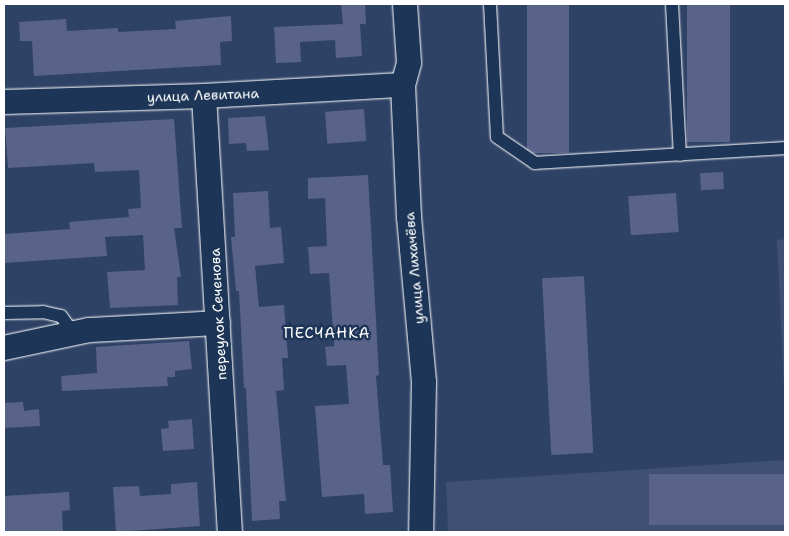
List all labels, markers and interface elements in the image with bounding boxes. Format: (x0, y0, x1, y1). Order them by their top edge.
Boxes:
street label: улица Левитана (147, 85, 259, 105)
street label: улица Лихачёва (401, 211, 427, 325)
street label: переулок Сеченова (206, 248, 230, 380)
district label: ПЕСЧАНКА (283, 325, 371, 343)

